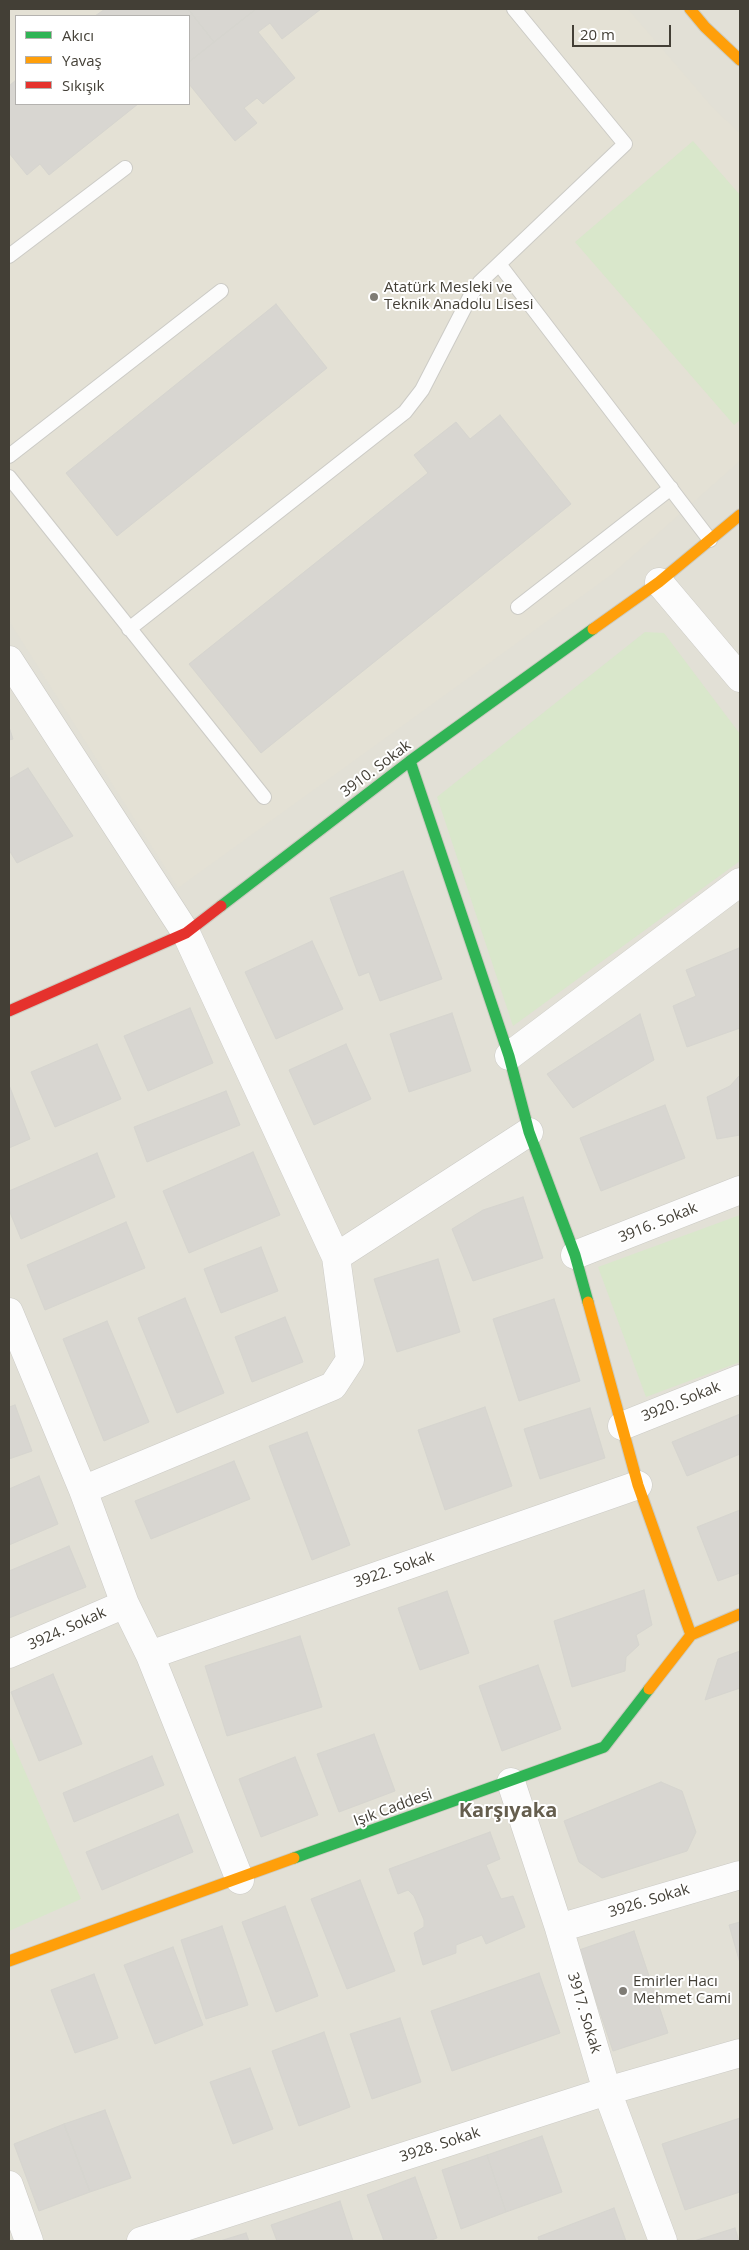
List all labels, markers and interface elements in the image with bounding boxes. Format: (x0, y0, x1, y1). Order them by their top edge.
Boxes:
legend (15, 15, 190, 105)
scale bar (574, 15, 673, 47)
text: 20 m (580, 24, 615, 44)
text: Akıcı (62, 25, 94, 45)
text: Yavaş (62, 50, 102, 70)
text: Sıkışık (62, 75, 105, 95)
place label: Atatürk Mesleki ve Teknik Anadolu Lisesi (384, 279, 534, 314)
marker: Atatürk Mesleki ve Teknik Anadolu Lisesi (368, 291, 380, 303)
street label: 3910. Sokak (337, 737, 415, 801)
street label: 3916. Sokak (616, 1199, 700, 1247)
street label: 3920. Sokak (639, 1378, 723, 1426)
street label: 3922. Sokak (352, 1548, 436, 1592)
street label: 3924. Sokak (25, 1604, 109, 1654)
street label: Işık Caddesi (351, 1785, 435, 1831)
district label: Karşıyaka (459, 1799, 557, 1823)
street label: 3926. Sokak (606, 1880, 692, 1922)
street label: 3917. Sokak (563, 1970, 605, 2056)
place label: Emirler Hacı Mehmet Cami (633, 1973, 731, 2008)
marker: Emirler Hacı Mehmet Cami (617, 1985, 629, 1997)
street label: 3928. Sokak (398, 2124, 482, 2166)

